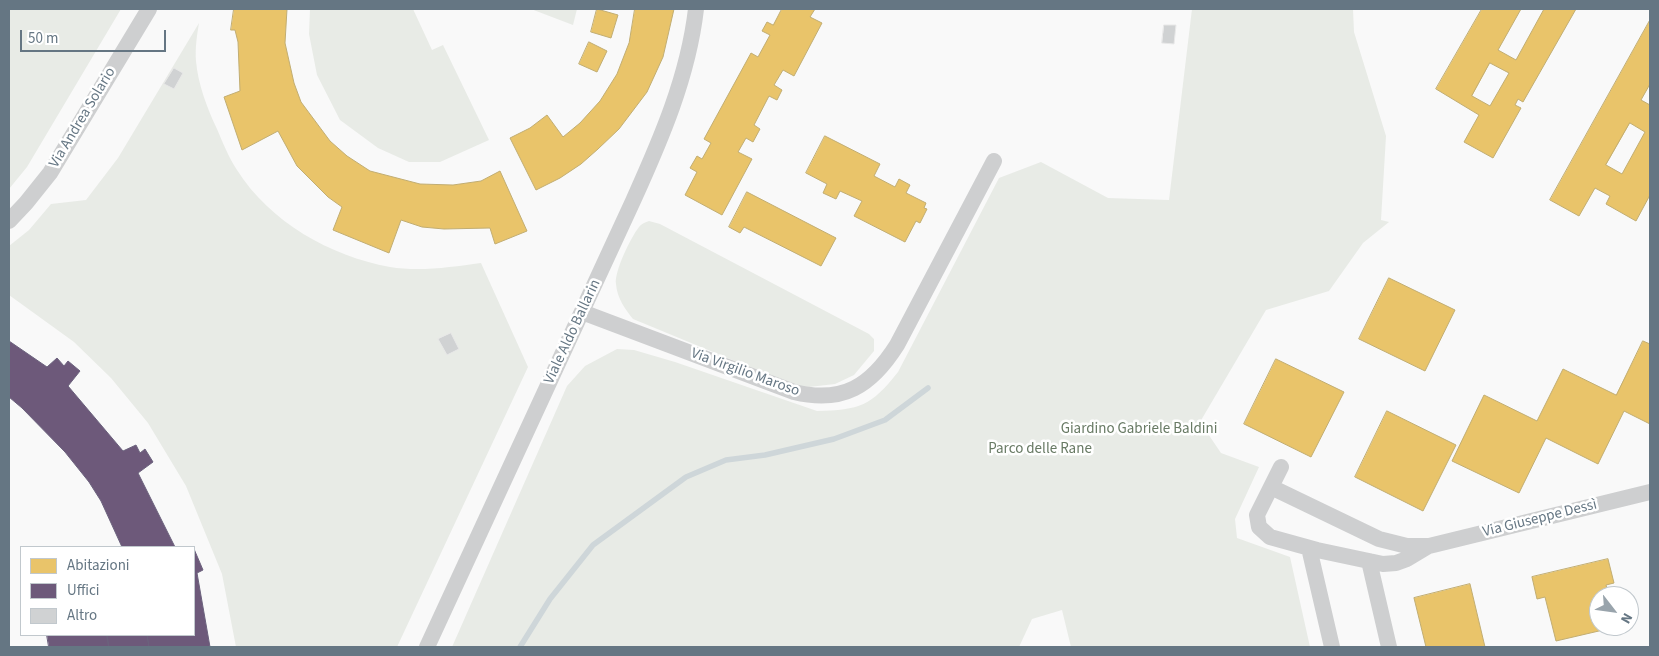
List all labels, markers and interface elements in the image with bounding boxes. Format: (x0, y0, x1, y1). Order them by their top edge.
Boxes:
scale bar (22, 20, 169, 52)
text: 50 m (28, 28, 58, 49)
street label: Via Andrea Solario (46, 64, 120, 172)
street label: Viale Aldo Ballarin (541, 277, 605, 387)
street label: Via Virgilio Maroso (688, 345, 802, 401)
park label: Giardino Gabriele Baldini (1061, 421, 1217, 439)
park label: Parco delle Rane (988, 441, 1092, 459)
street label: Via Giuseppe Dessì (1481, 496, 1599, 542)
legend (20, 546, 195, 636)
text: Abitazioni (67, 555, 130, 576)
text: Uffici (67, 580, 100, 601)
north arrow (1589, 586, 1639, 636)
text: Altro (67, 605, 97, 626)
text: N (1615, 609, 1637, 627)

